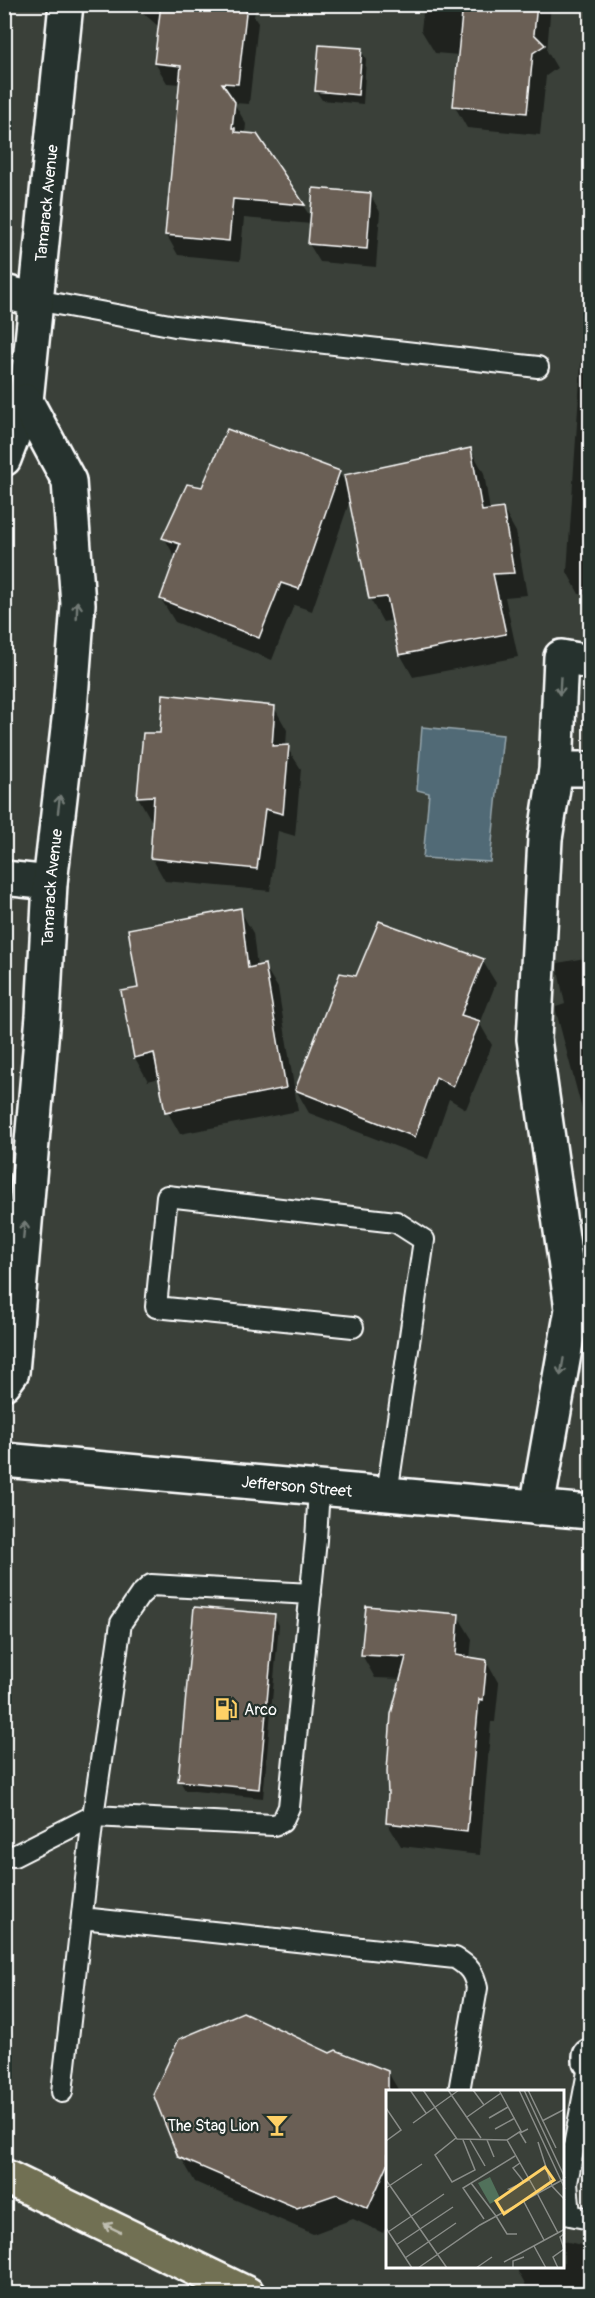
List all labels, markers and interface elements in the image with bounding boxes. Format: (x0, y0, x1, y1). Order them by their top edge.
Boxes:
street label: Tamarack Avenue (31, 143, 63, 263)
one-way arrow (72, 600, 83, 620)
one-way arrow (554, 676, 566, 696)
one-way arrow (54, 794, 65, 814)
street label: Tamarack Avenue (38, 827, 67, 947)
one-way arrow (19, 1221, 30, 1241)
one-way arrow (556, 1356, 567, 1376)
street label: Jefferson Street (240, 1472, 354, 1502)
fuel station icon: Arco (213, 1696, 239, 1722)
place label: Arco (244, 1700, 277, 1720)
inset map (386, 2090, 565, 2268)
bar icon: The Stag Lion (264, 2112, 290, 2138)
place label: The Stag Lion (167, 2116, 259, 2136)
one-way arrow (103, 2221, 121, 2233)

